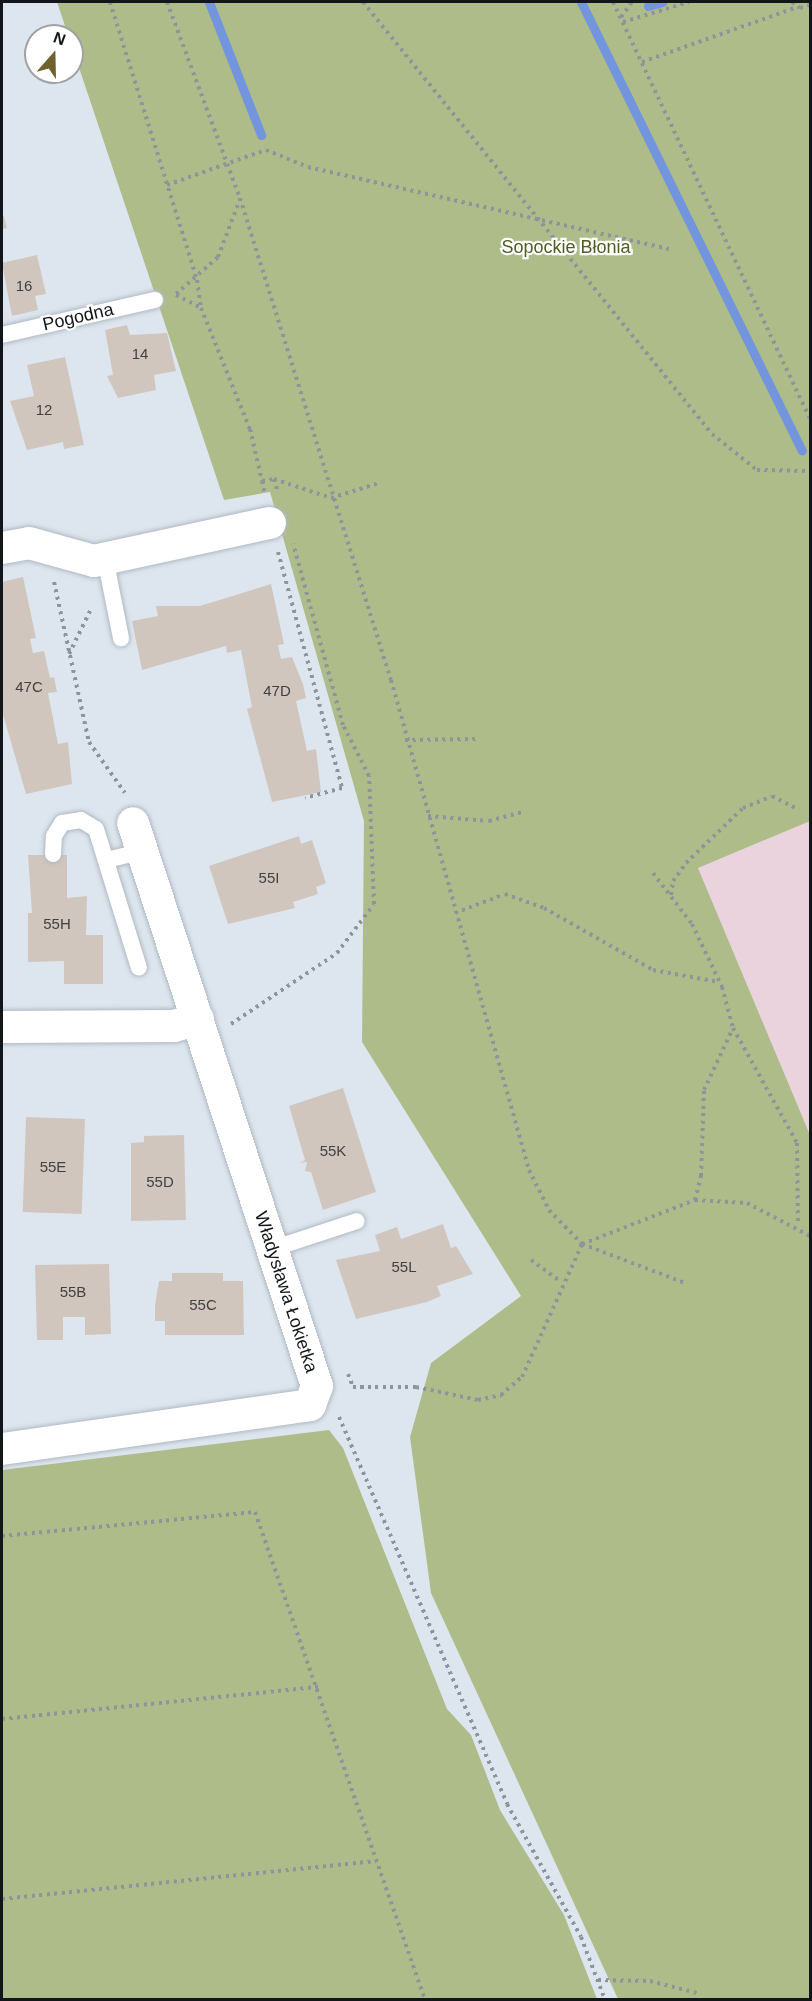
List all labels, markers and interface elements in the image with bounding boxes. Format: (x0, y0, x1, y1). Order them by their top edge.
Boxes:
north arrow (24, 24, 84, 84)
text: N (51, 29, 68, 48)
park label: Sopockie Błonia (501, 236, 631, 258)
house number: 16 (16, 277, 32, 295)
street label: Pogodna (40, 298, 116, 336)
house number: 14 (132, 345, 148, 363)
house number: 12 (36, 401, 52, 419)
house number: 47C (15, 678, 43, 696)
house number: 47D (263, 682, 291, 700)
house number: 55I (259, 869, 279, 887)
house number: 55H (43, 915, 71, 933)
house number: 55K (320, 1142, 346, 1160)
house number: 55E (40, 1158, 66, 1176)
house number: 55D (146, 1173, 174, 1191)
street label: Władysława Łokietka (250, 1209, 322, 1375)
house number: 55L (391, 1258, 417, 1276)
house number: 55B (60, 1283, 86, 1301)
house number: 55C (189, 1296, 217, 1314)

